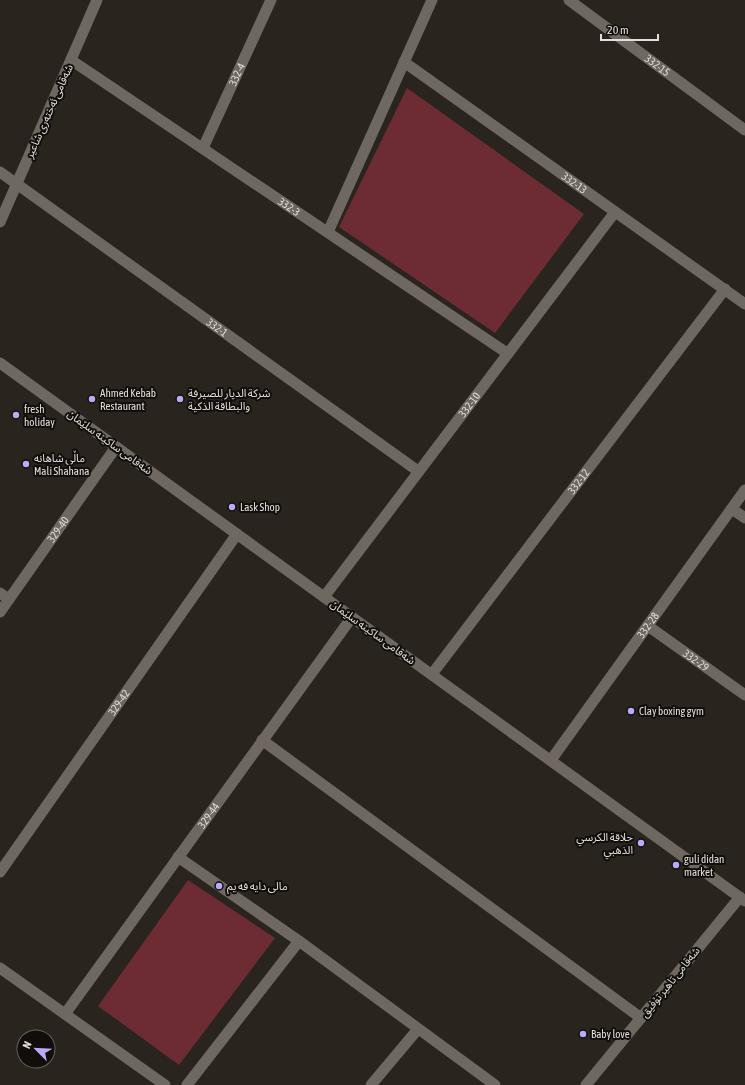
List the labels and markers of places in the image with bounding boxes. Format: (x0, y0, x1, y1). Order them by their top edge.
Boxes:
place label: Ahmed Kebab Restaurant (100, 387, 156, 412)
place label: شركة الديار للصيرفة والبطاقة الذكية (188, 387, 271, 413)
marker: Ahmed Kebab Restaurant (87, 394, 97, 404)
marker: شركة الديار للصيرفة والبطاقة الذكية (175, 394, 185, 404)
place label: fresh holiday (24, 403, 55, 428)
marker: fresh holiday (11, 410, 21, 420)
place label: ماڵی شاھانە Mali Shahana (34, 450, 89, 477)
marker: ماڵی شاھانە Mali Shahana (21, 459, 31, 469)
place label: Lask Shop (240, 501, 280, 513)
marker: Lask Shop (227, 502, 237, 512)
place label: Clay boxing gym (639, 705, 704, 717)
marker: Clay boxing gym (626, 706, 636, 716)
place label: حلاقة الكرسي الذهبي (576, 831, 634, 860)
marker: حلاقة الكرسي الذهبي (636, 838, 646, 848)
place label: guli didan market (684, 853, 724, 878)
marker: guli didan market (671, 860, 681, 870)
place label: مالى دايه فه يم (227, 880, 288, 895)
marker: مالى دايه فه يم (214, 881, 224, 891)
place label: Baby love (591, 1028, 630, 1040)
marker: Baby love (578, 1029, 588, 1039)

